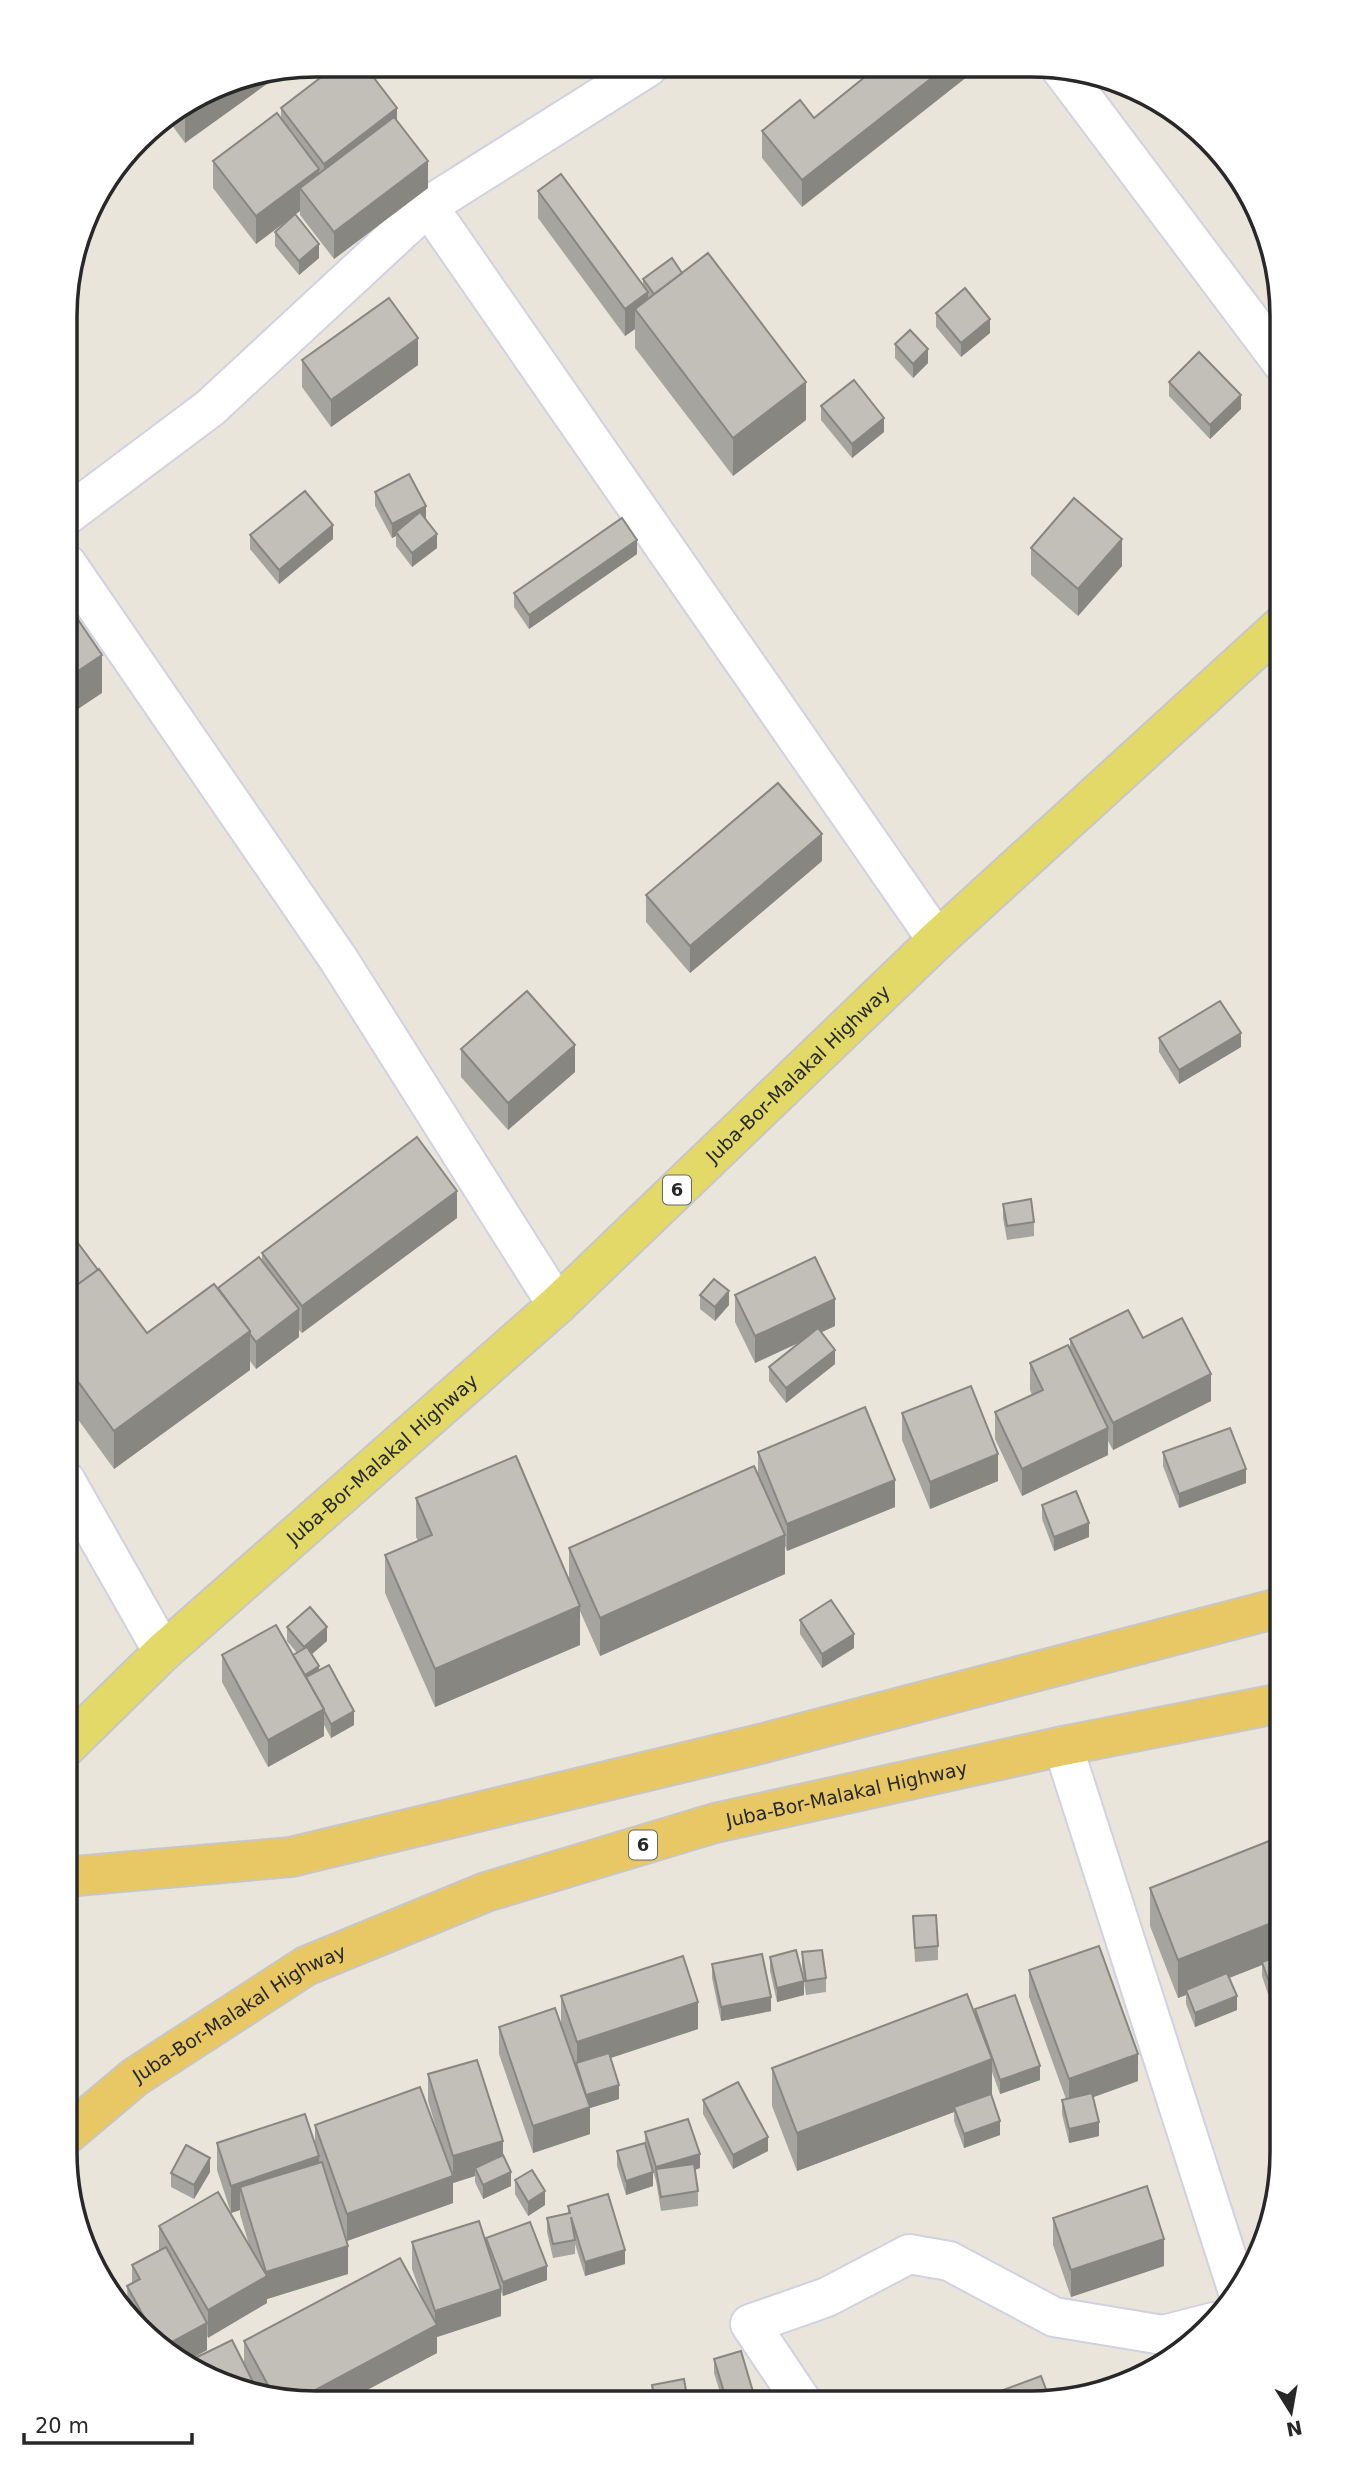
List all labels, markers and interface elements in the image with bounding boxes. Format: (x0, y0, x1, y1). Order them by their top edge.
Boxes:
street label: Juba-Bor-Malakal Highway (701, 980, 894, 1168)
road number: 6 (663, 1176, 691, 1204)
street label: Juba-Bor-Malakal Highway (281, 1369, 482, 1550)
street label: Juba-Bor-Malakal Highway (723, 1757, 969, 1831)
road number: 6 (629, 1830, 657, 1859)
street label: Juba-Bor-Malakal Highway (128, 1940, 349, 2087)
north arrow (1256, 2377, 1326, 2447)
scale bar (24, 2402, 192, 2446)
text: 20 m (35, 2414, 89, 2438)
text: N (1284, 2416, 1304, 2441)

